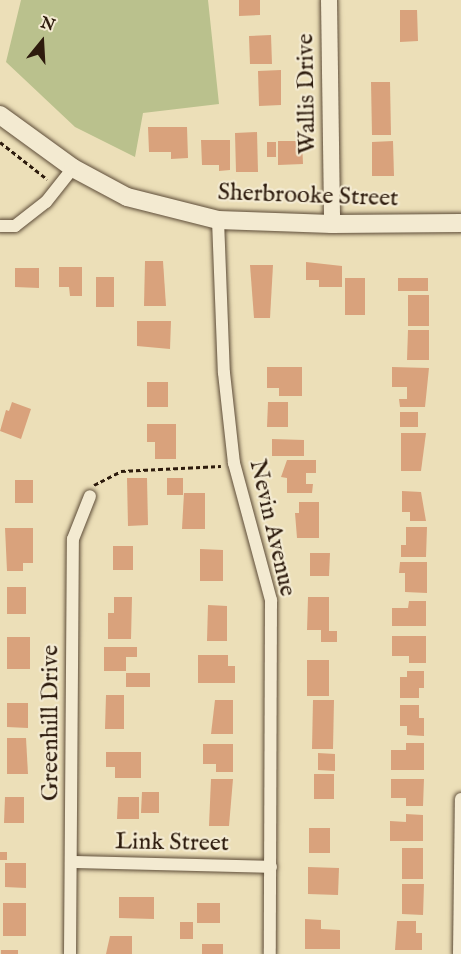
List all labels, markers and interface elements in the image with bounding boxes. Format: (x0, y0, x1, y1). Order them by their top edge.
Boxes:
north arrow (12, 12, 72, 72)
text: N (38, 13, 57, 37)
street label: Wallis Drive (292, 33, 322, 155)
street label: Sherbrooke Street (217, 178, 399, 214)
street label: Nevin Avenue (242, 457, 302, 599)
street label: Greenhill Drive (37, 645, 65, 801)
street label: Link Street (115, 828, 229, 858)

